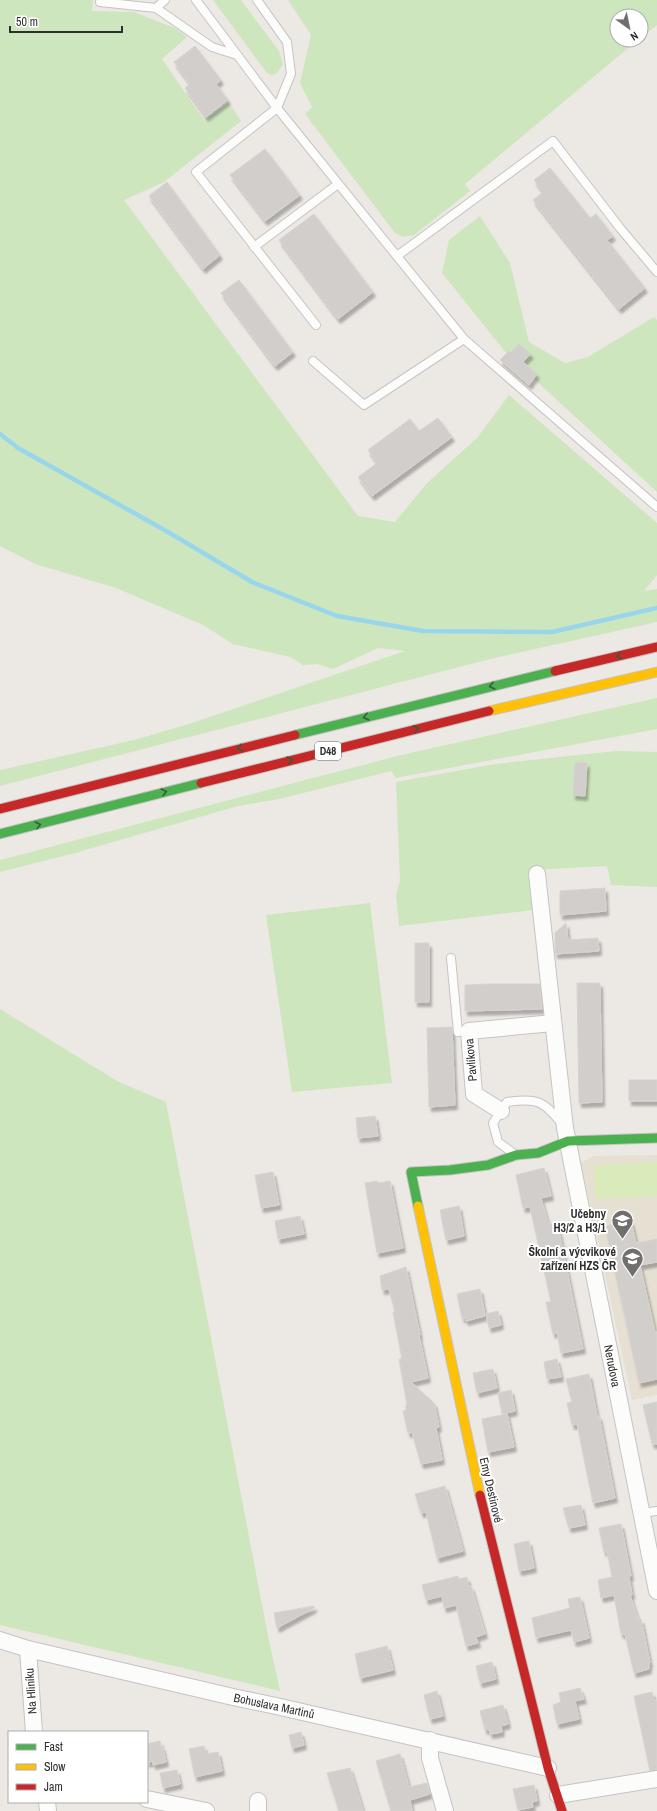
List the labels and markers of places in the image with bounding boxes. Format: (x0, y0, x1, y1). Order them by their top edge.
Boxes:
place label: Učebny H3/2 a H3/1 (553, 1206, 607, 1236)
school or university icon: Učebny H3/2 a H3/1 (609, 1208, 635, 1241)
place label: Školní a výcvikové zařízení HZS ČR (528, 1244, 617, 1274)
school or university icon: Školní a výcvikové zařízení HZS ČR (619, 1246, 645, 1279)

